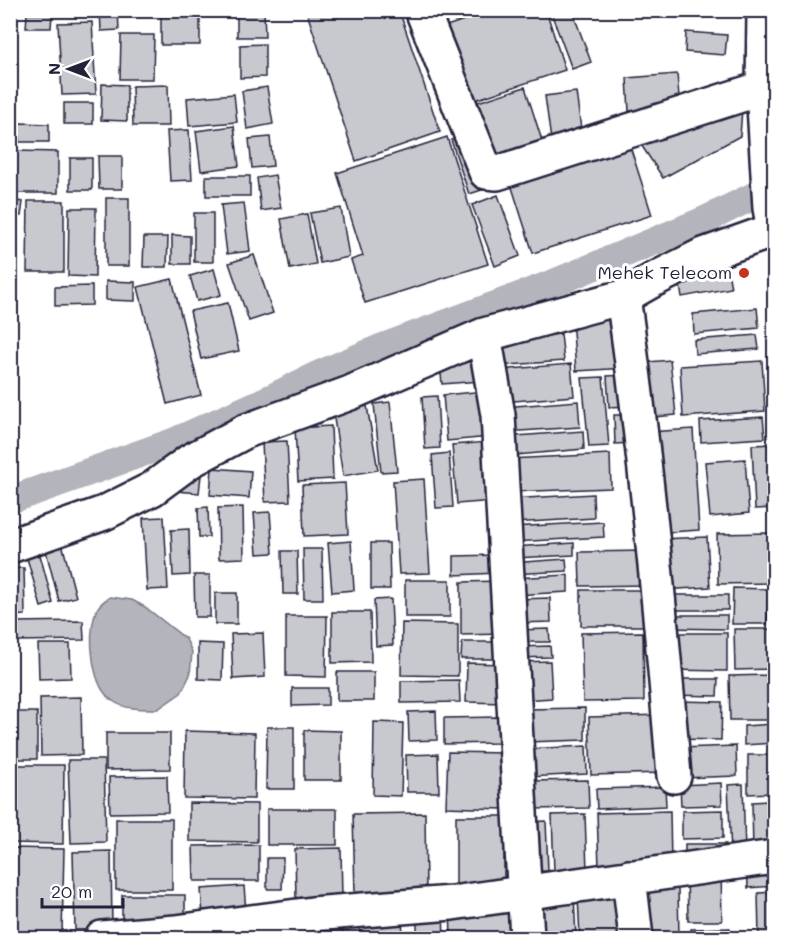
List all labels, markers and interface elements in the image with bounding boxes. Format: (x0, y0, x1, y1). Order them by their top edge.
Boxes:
north arrow (39, 39, 99, 99)
text: N (43, 63, 64, 75)
place label: Mehek Telecom (597, 260, 732, 284)
marker: Mehek Telecom (737, 266, 751, 280)
scale bar (42, 871, 123, 909)
text: 20 m (51, 879, 92, 903)

